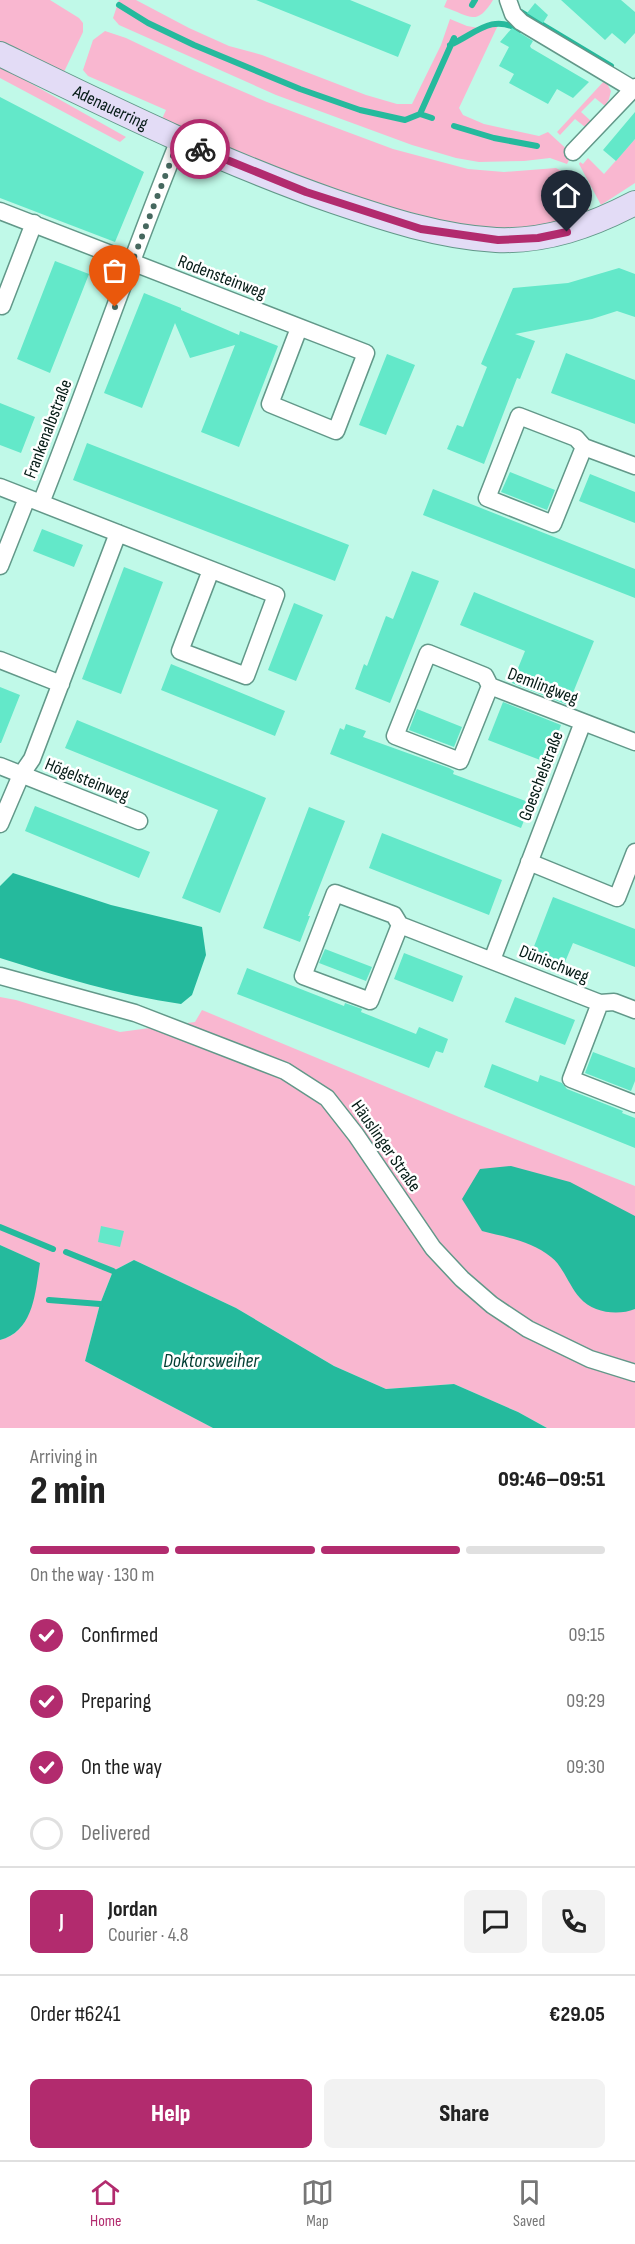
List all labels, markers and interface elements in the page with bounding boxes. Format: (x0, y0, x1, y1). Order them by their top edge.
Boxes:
street label: Adenauerring (69, 80, 152, 134)
courier (170, 119, 230, 179)
icon: bike (184, 133, 217, 166)
pin (541, 170, 592, 232)
icon: home (550, 179, 583, 212)
pin (89, 245, 140, 307)
street label: Rodensteinweg (175, 251, 269, 303)
icon: bag (98, 254, 131, 287)
street label: Frankenalbstraße (20, 377, 76, 481)
street label: Demlingweg (505, 663, 581, 709)
street label: Goeschelstraße (514, 728, 568, 824)
street label: Högelsteinweg (42, 754, 132, 806)
street label: Dünischweg (516, 941, 592, 987)
street label: Häuslinger Straße (347, 1096, 425, 1196)
water label: Doktorsweiher (163, 1349, 260, 1373)
text: Arriving in (30, 1445, 98, 1469)
text: 09:46–09:51 (498, 1466, 605, 1493)
text: 2 min (30, 1468, 106, 1515)
text: On the way · 130 m (30, 1563, 154, 1587)
icon: check (30, 1619, 63, 1652)
text: Confirmed (81, 1622, 158, 1649)
text: 09:15 (568, 1623, 605, 1647)
icon: check (30, 1685, 63, 1718)
text: Preparing (81, 1688, 151, 1715)
text: 09:29 (566, 1689, 605, 1713)
icon: check (30, 1751, 63, 1784)
text: On the way (81, 1754, 162, 1781)
text: 09:30 (566, 1755, 605, 1779)
text: Delivered (81, 1820, 150, 1847)
button: chat (464, 1890, 527, 1953)
button: phone (542, 1890, 605, 1953)
text: Jordan (108, 1896, 157, 1923)
text: J (59, 1908, 64, 1935)
text: Courier · 4.8 (108, 1923, 189, 1947)
text: Order #6241 (30, 2001, 120, 2028)
text: €29.05 (549, 2001, 605, 2028)
button: Help (30, 2079, 312, 2148)
button: Share (324, 2079, 605, 2148)
tab: Home (89, 2176, 122, 2231)
tab: Map (301, 2176, 334, 2231)
tab: Saved (513, 2176, 546, 2231)

